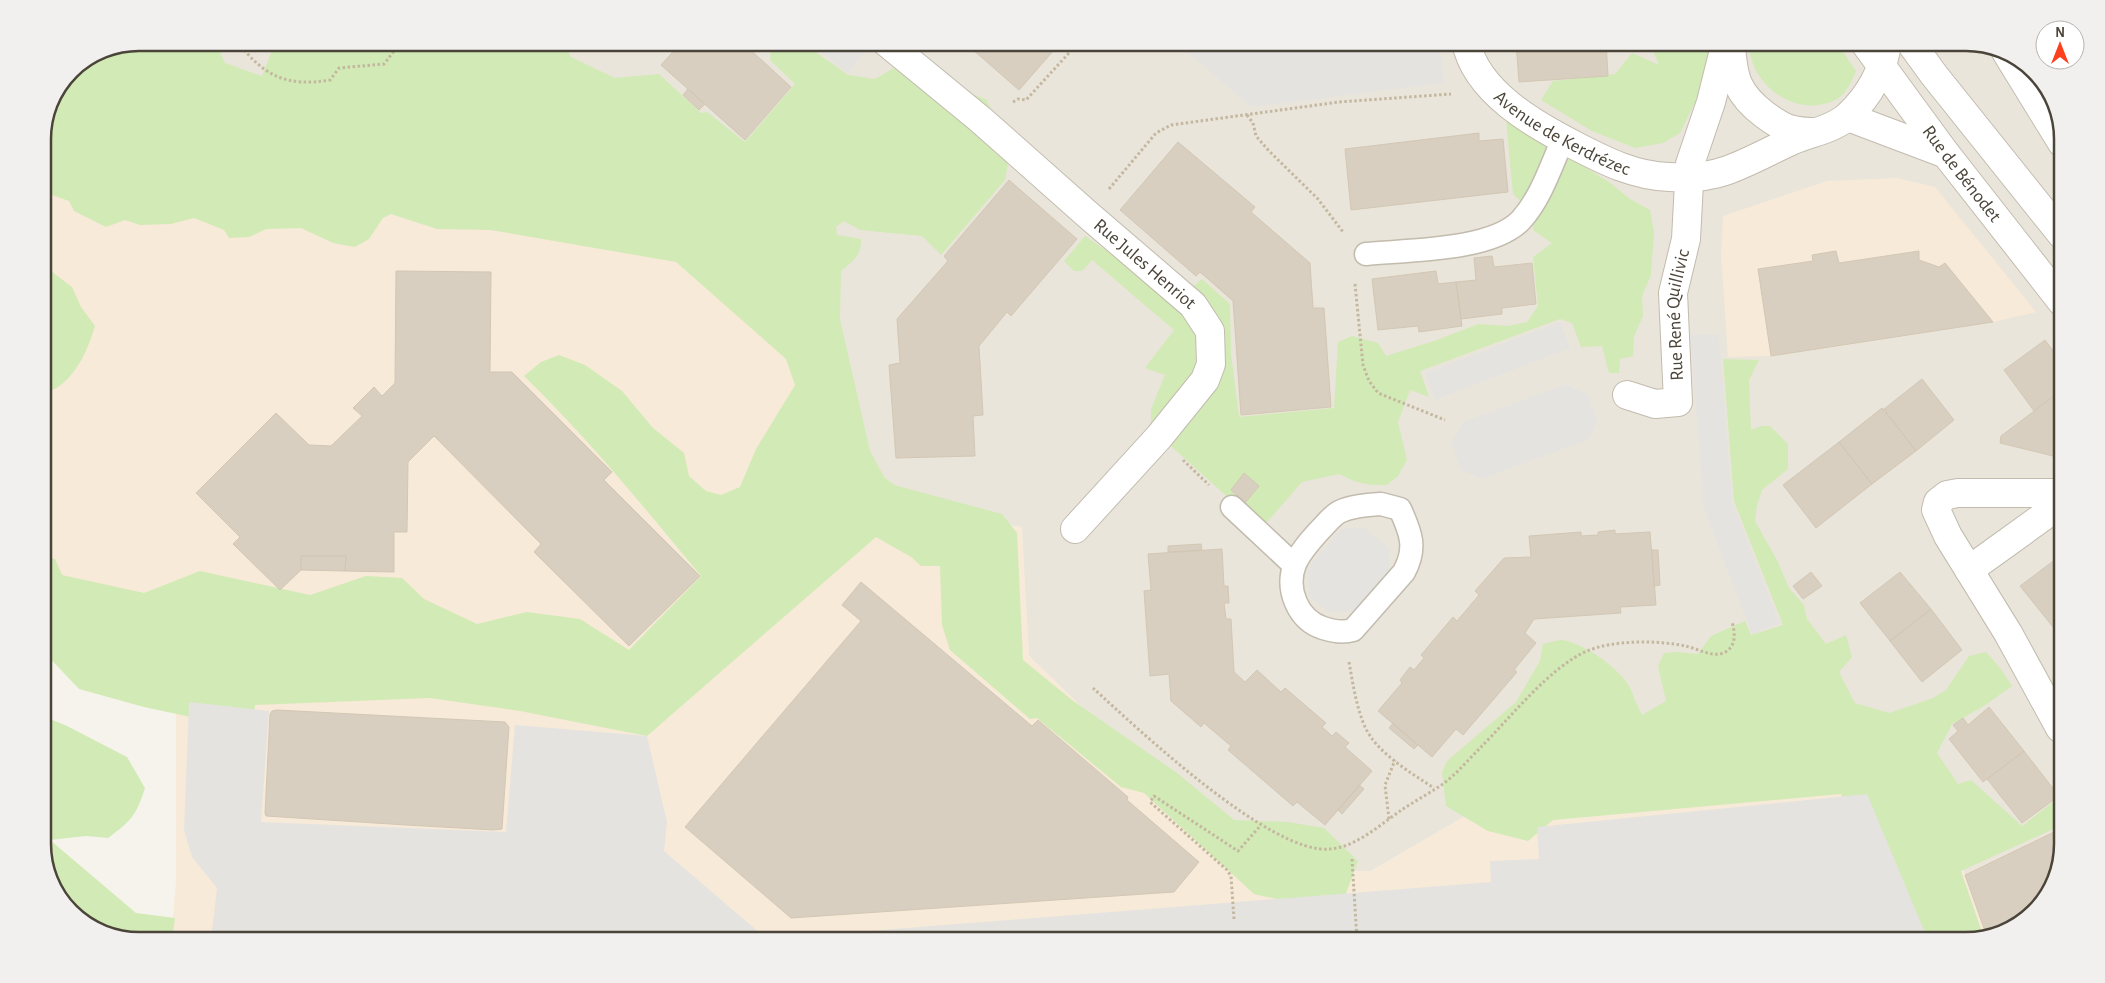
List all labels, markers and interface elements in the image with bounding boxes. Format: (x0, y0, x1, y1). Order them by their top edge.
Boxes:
north arrow (2035, 20, 2085, 70)
text: N (2055, 26, 2065, 40)
street label: Avenue de Kerdrézec (1490, 87, 1632, 179)
street label: Rue de Bénodet (1919, 122, 2005, 225)
street label: Rue Jules Henriot (1090, 215, 1200, 313)
street label: Rue René Quillivic (1663, 247, 1693, 381)

